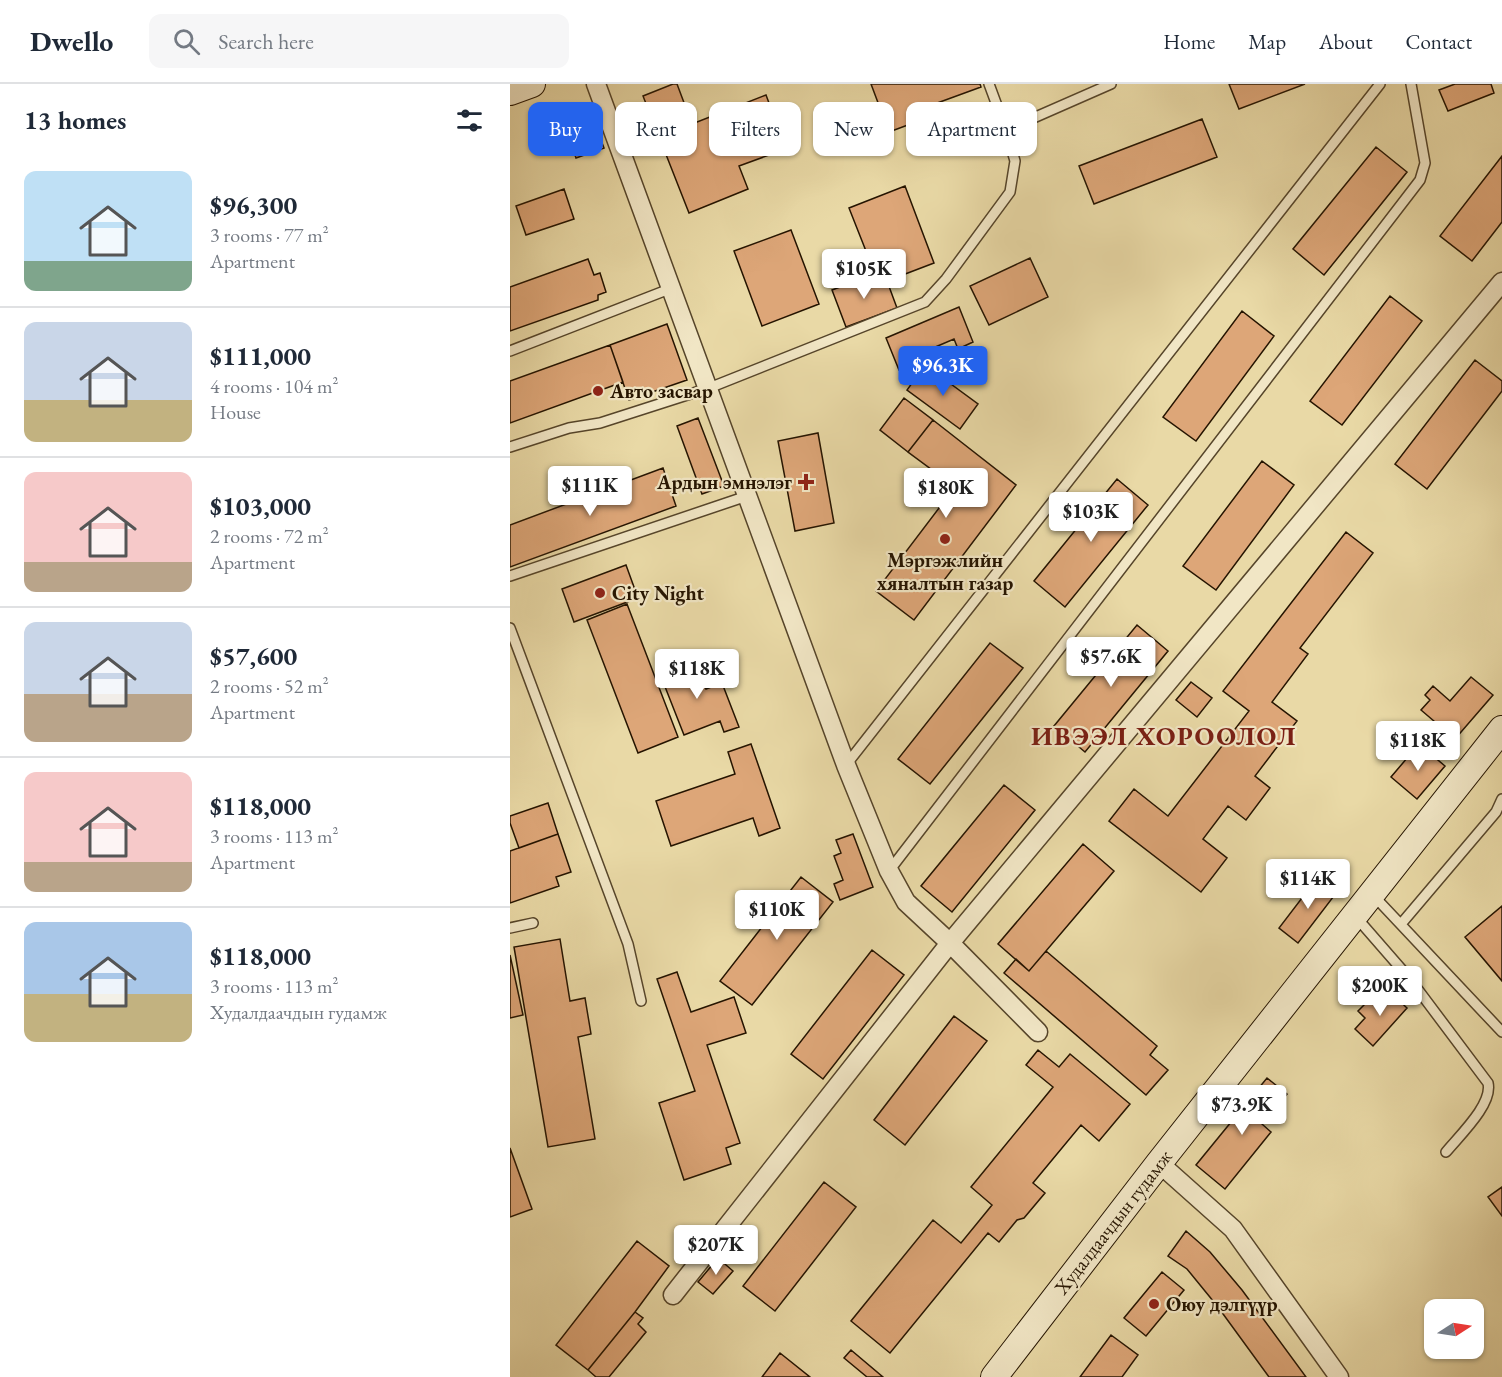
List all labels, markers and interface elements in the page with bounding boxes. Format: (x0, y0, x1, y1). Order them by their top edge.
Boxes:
search box (149, 14, 569, 68)
text: Dwello (30, 23, 113, 59)
icon: search (170, 25, 203, 58)
text: Search here (218, 27, 314, 56)
text: Home (1163, 28, 1215, 55)
text: Map (1248, 28, 1286, 55)
text: About (1319, 28, 1372, 55)
text: Contact (1405, 28, 1472, 55)
chip: Buy (528, 102, 603, 156)
chip: Rent (615, 102, 697, 156)
chip: Filters (709, 102, 801, 156)
chip: New (813, 102, 894, 156)
chip: Apartment (906, 102, 1037, 156)
text: 13 homes (24, 103, 126, 137)
icon: filters (453, 104, 486, 137)
text: $96,300 (210, 188, 297, 222)
icon: home (72, 195, 144, 267)
text: 3 rooms · 77 m² (210, 222, 329, 248)
text: Apartment (210, 248, 295, 274)
pin: $105K (822, 249, 906, 300)
text: $105K (836, 255, 892, 281)
text: $111,000 (210, 339, 311, 373)
icon: home (72, 346, 144, 418)
pin: $96.3K (894, 346, 992, 397)
text: $96.3K (912, 352, 974, 378)
text: 4 rooms · 104 m² (210, 373, 338, 399)
place label: Авто засвар (609, 378, 713, 404)
marker: Авто засвар (591, 384, 605, 398)
text: House (210, 399, 261, 425)
pin: $111K (548, 466, 632, 517)
pin: $180K (904, 468, 988, 519)
place label: Ардын эмнэлэг (656, 469, 792, 495)
text: $111K (562, 472, 618, 498)
marker: Ардын эмнэлэг (797, 473, 815, 491)
text: $180K (918, 474, 974, 500)
text: $103,000 (210, 489, 311, 523)
pin: $103K (1049, 492, 1133, 543)
icon: home (72, 496, 144, 568)
text: $103K (1063, 498, 1119, 524)
text: 2 rooms · 72 m² (210, 523, 329, 549)
marker: Мэргэжлийн хяналтын газар (938, 532, 952, 546)
place label: Мэргэжлийн хяналтын газар (877, 547, 1013, 596)
text: Apartment (210, 549, 295, 575)
place label: City Night (612, 580, 704, 606)
marker: City Night (593, 586, 607, 600)
pin: $57.6K (1062, 637, 1160, 688)
text: $57,600 (210, 639, 297, 673)
text: $57.6K (1080, 643, 1142, 669)
icon: home (72, 646, 144, 718)
pin: $118K (655, 649, 739, 700)
text: $118K (669, 655, 725, 681)
text: 2 rooms · 52 m² (210, 673, 329, 699)
text: Apartment (210, 699, 295, 725)
district label: ИВЭЭЛ ХОРООЛОЛ (1031, 719, 1297, 753)
pin: $118K (1376, 721, 1460, 772)
text: $118K (1390, 727, 1446, 753)
text: $118,000 (210, 789, 311, 823)
icon: home (72, 796, 144, 868)
text: 3 rooms · 113 m² (210, 823, 338, 849)
text: Apartment (210, 849, 295, 875)
pin: $114K (1266, 859, 1350, 910)
text: $114K (1280, 865, 1336, 891)
pin: $110K (735, 890, 819, 941)
text: $110K (749, 896, 805, 922)
text: $118,000 (210, 939, 311, 973)
icon: home (72, 946, 144, 1018)
pin: $200K (1338, 966, 1422, 1017)
text: $200K (1352, 972, 1408, 998)
text: 3 rooms · 113 m² (210, 973, 338, 999)
text: Худалдаачдын гудамж (210, 999, 387, 1025)
pin: $73.9K (1193, 1085, 1291, 1136)
text: $73.9K (1211, 1091, 1273, 1117)
street label: Худалдаачдын гудамж (1048, 1144, 1178, 1301)
pin: $207K (674, 1225, 758, 1276)
text: $207K (688, 1231, 744, 1257)
place label: Оюу дэлгүүр (1166, 1291, 1278, 1317)
marker: Оюу дэлгүүр (1147, 1297, 1161, 1311)
north arrow (1424, 1299, 1484, 1359)
map controls (1424, 1299, 1484, 1359)

